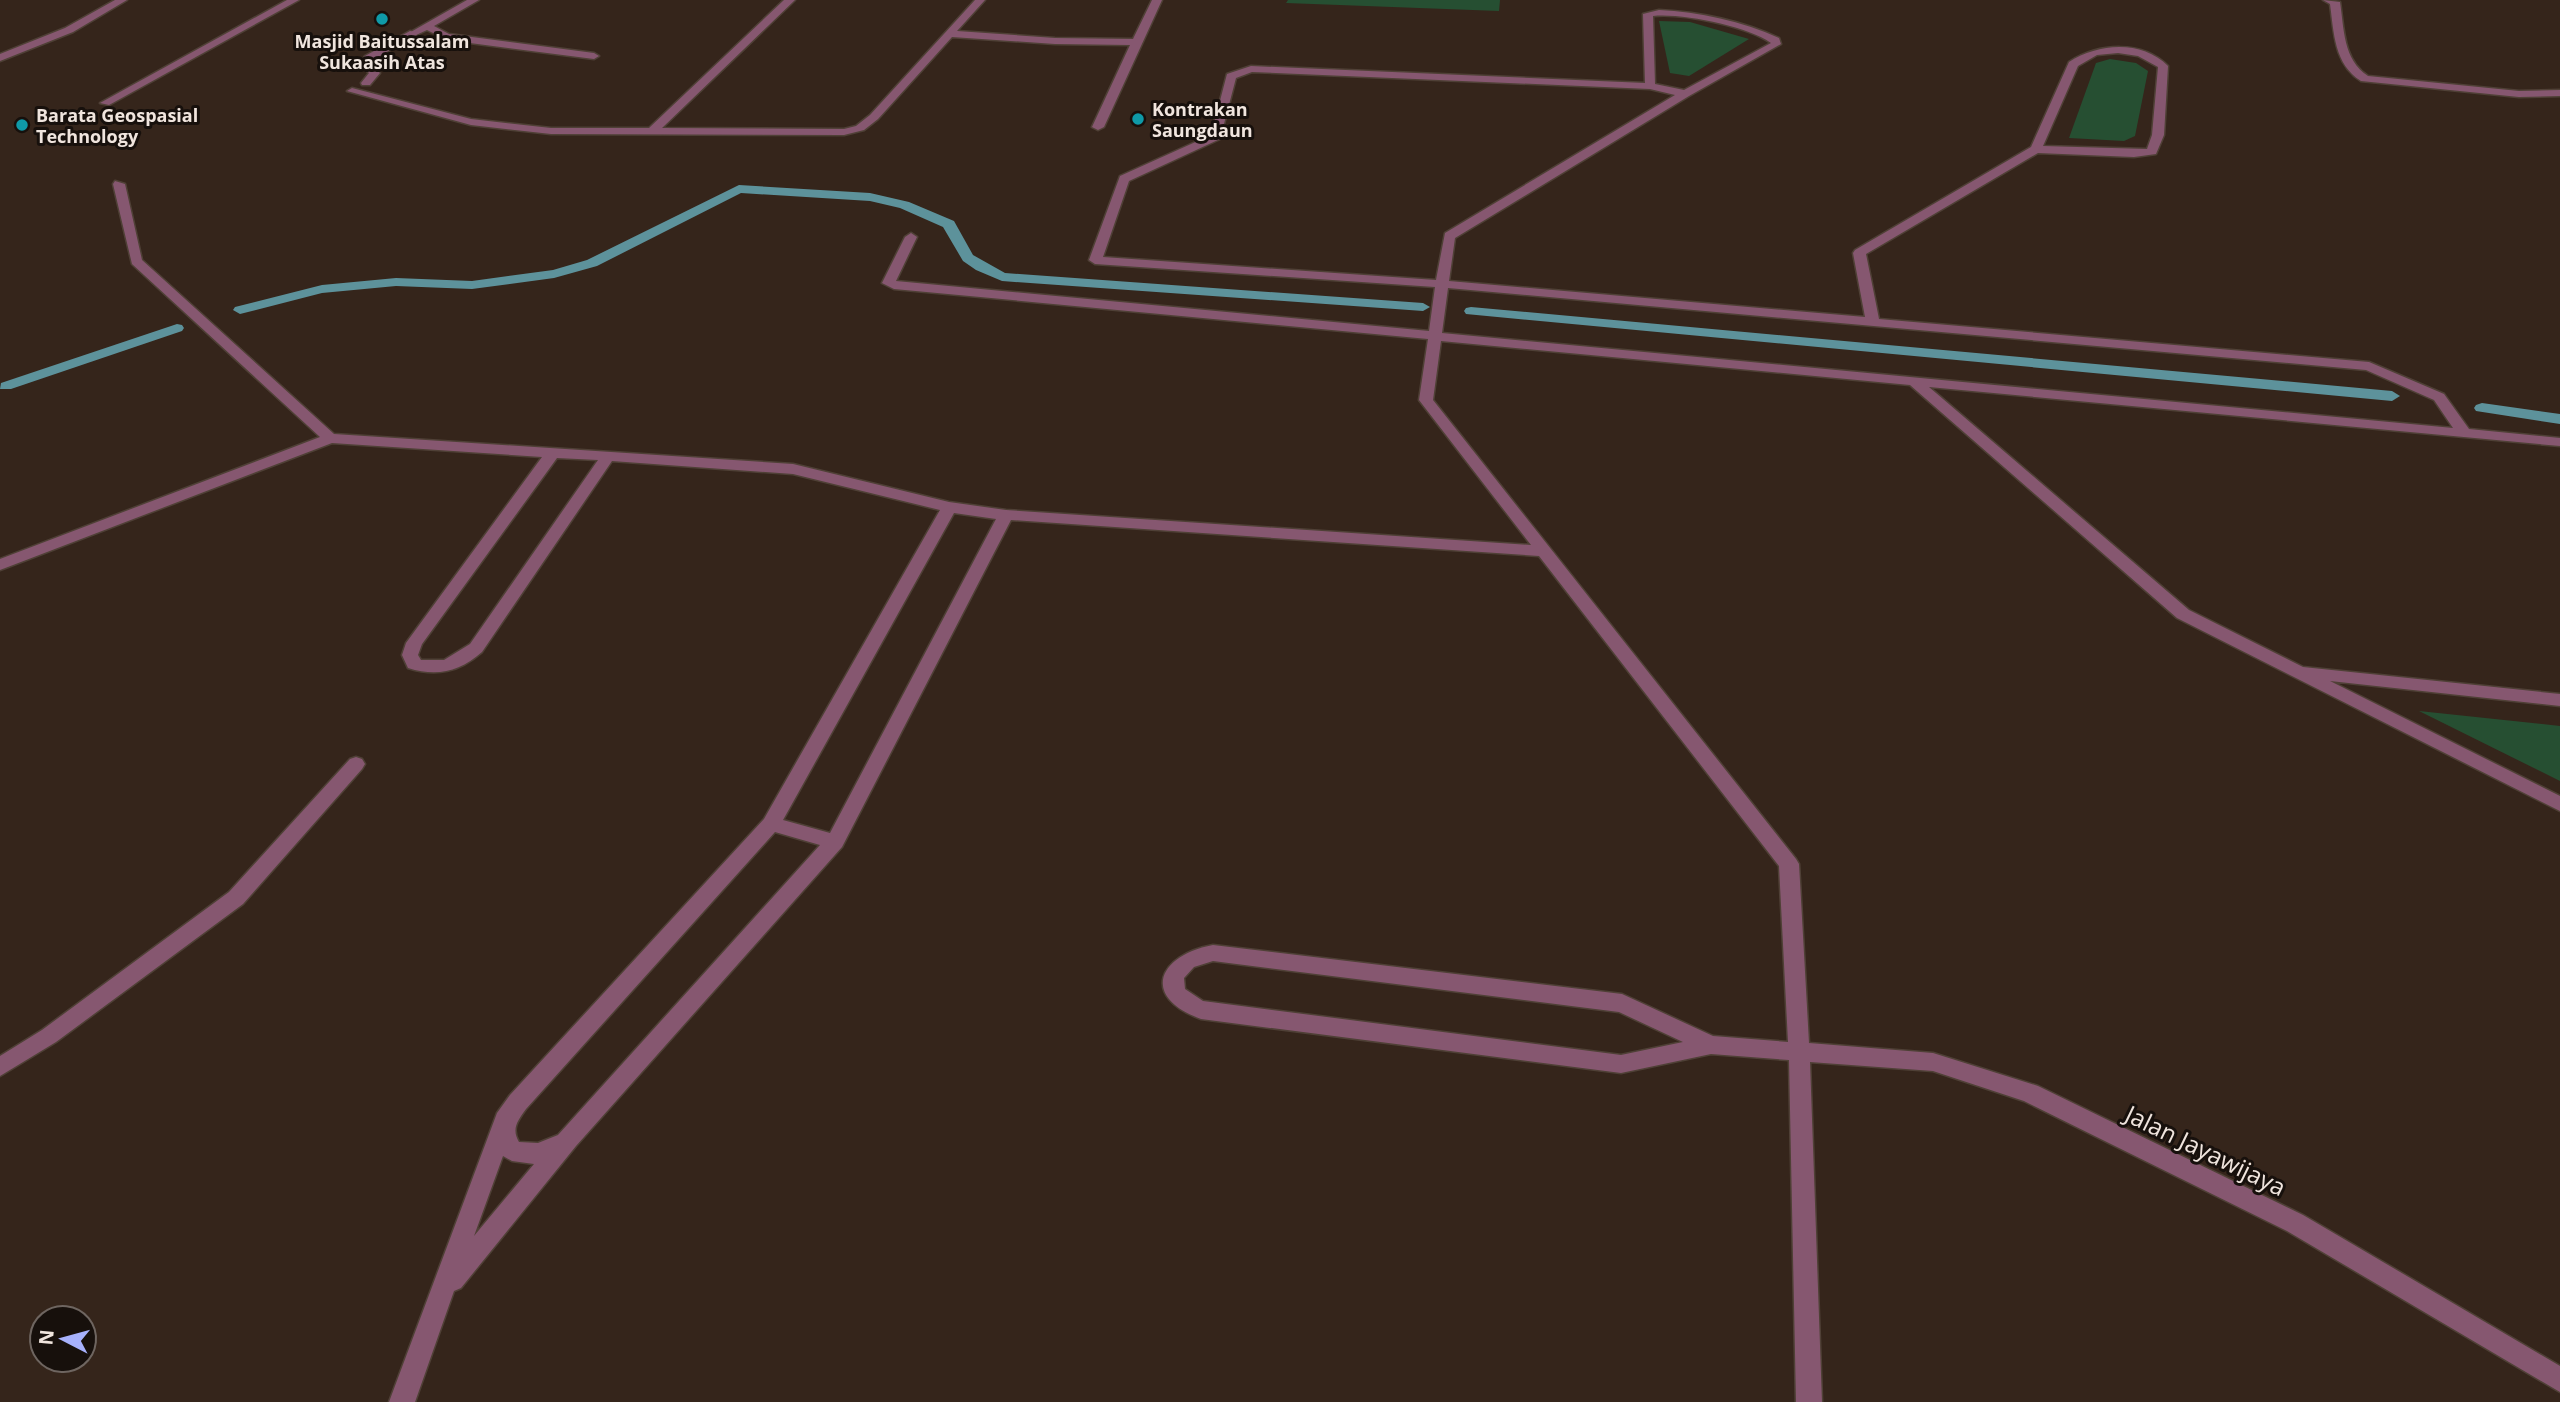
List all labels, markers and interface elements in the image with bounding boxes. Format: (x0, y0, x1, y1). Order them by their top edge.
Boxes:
marker: Masjid Baitussalam Sukaasih Atas (374, 11, 390, 27)
place label: Masjid Baitussalam Sukaasih Atas (295, 29, 469, 74)
place label: Kontrakan Saungdaun (1152, 97, 1253, 142)
place label: Barata Geospasial Technology (36, 103, 198, 148)
marker: Kontrakan Saungdaun (1130, 111, 1146, 127)
marker: Barata Geospasial Technology (14, 117, 30, 133)
street label: Jalan Jayawijaya (2118, 1096, 2292, 1203)
north arrow (28, 1304, 98, 1374)
text: N (32, 1328, 60, 1346)

